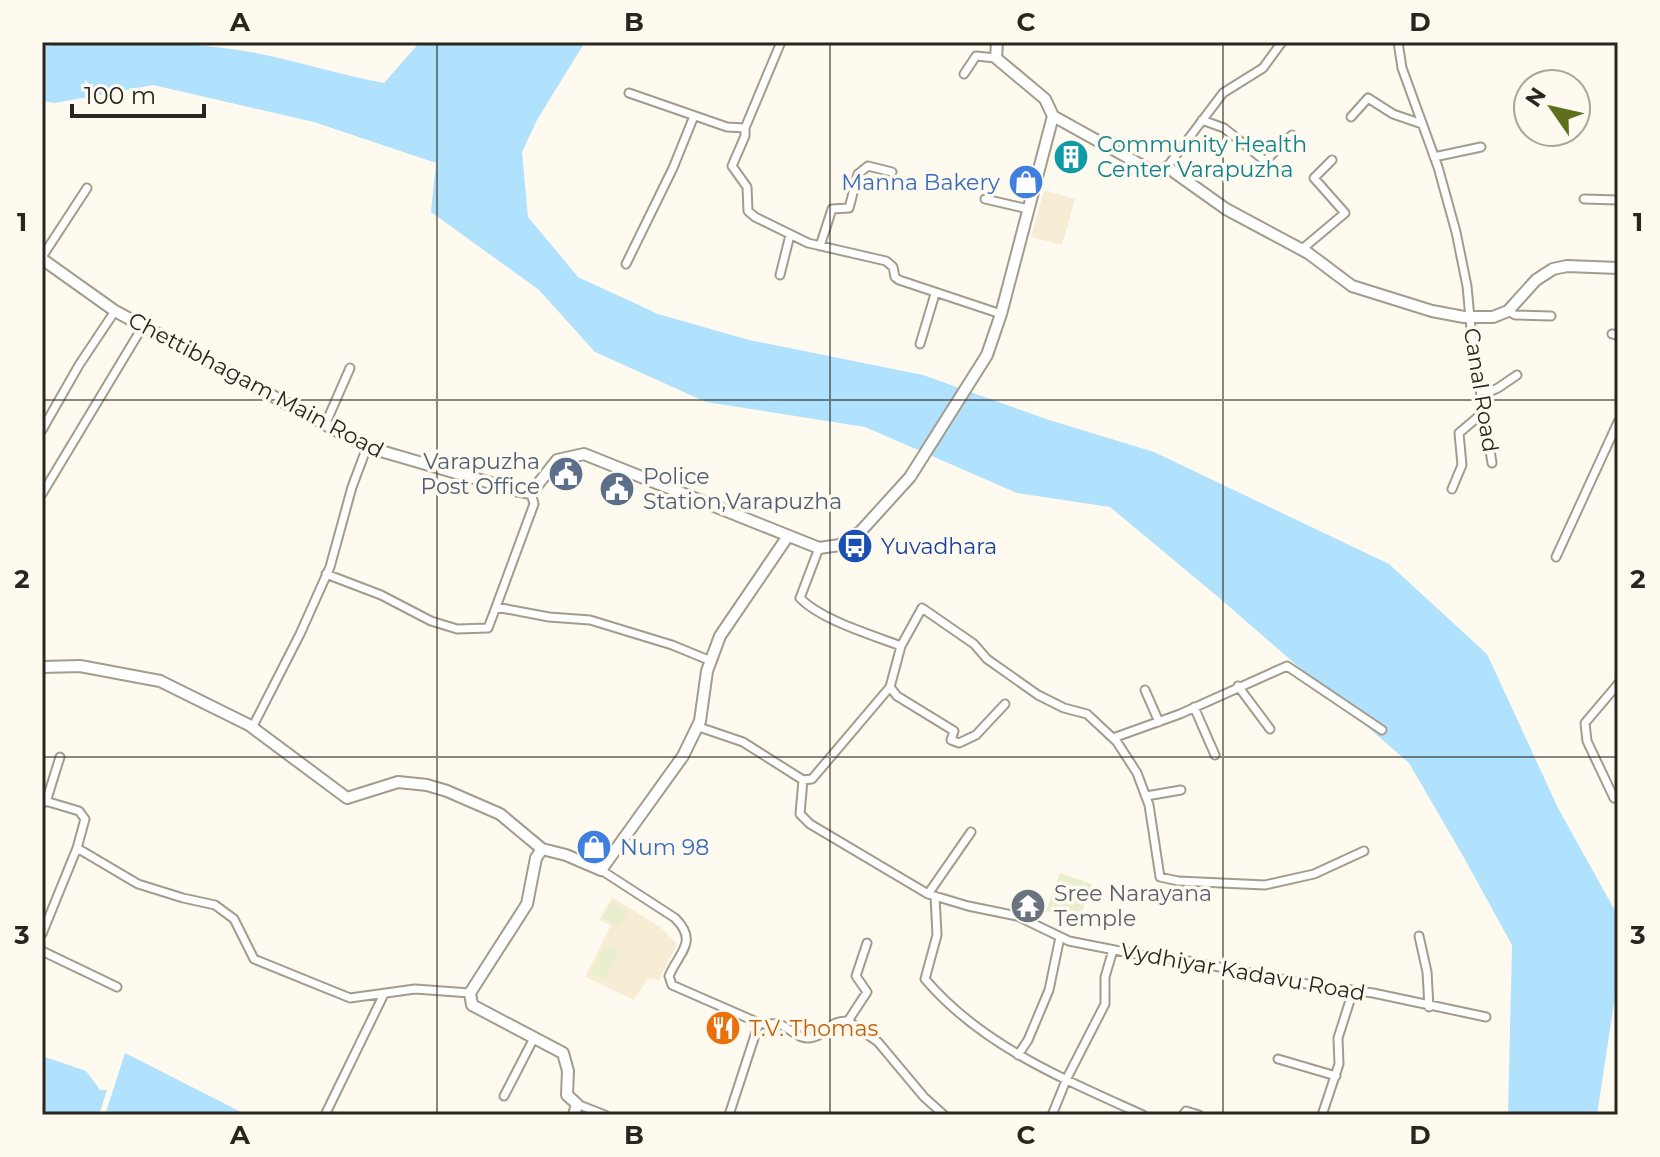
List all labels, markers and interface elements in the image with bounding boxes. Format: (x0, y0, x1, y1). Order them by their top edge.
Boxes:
text: A (229, 6, 251, 38)
text: B (624, 6, 644, 38)
text: C (1017, 6, 1036, 38)
text: D (1409, 6, 1431, 38)
scale bar (72, 68, 204, 118)
north arrow (1512, 68, 1592, 148)
text: 100 m (84, 81, 156, 110)
text: N (1520, 82, 1552, 112)
place label: Community Health Center Varapuzha (1097, 131, 1307, 183)
building icon: Community Health Center Varapuzha (1052, 138, 1090, 176)
shop icon: Manna Bakery (1007, 163, 1045, 201)
place label: Manna Bakery (841, 169, 1000, 196)
text: 1 (17, 206, 27, 238)
text: 1 (1633, 206, 1643, 238)
street label: Chettibhagam Main Road (124, 306, 388, 464)
street label: Canal Road (1458, 326, 1504, 454)
place label: Varapuzha Post Office (420, 448, 540, 500)
public building icon: Varapuzha Post Office (547, 455, 585, 493)
place label: Police Station,Varapuzha (643, 463, 842, 515)
public building icon: Police Station,Varapuzha (598, 470, 636, 508)
bus stop icon: Yuvadhara (836, 527, 874, 565)
place label: Yuvadhara (881, 533, 997, 560)
text: 2 (14, 563, 30, 595)
text: 2 (1630, 563, 1646, 595)
shop icon: Num 98 (575, 828, 613, 866)
place label: Num 98 (620, 834, 709, 861)
place label: Sree Narayana Temple (1054, 880, 1212, 932)
temple icon: Sree Narayana Temple (1009, 887, 1047, 925)
text: 3 (13, 919, 30, 951)
text: 3 (1629, 919, 1646, 951)
street label: Vydhiyar Kadavu Road (1119, 937, 1367, 1007)
restaurant icon: T.V. Thomas (704, 1009, 742, 1047)
place label: T.V. Thomas (749, 1015, 878, 1042)
text: A (229, 1119, 251, 1151)
text: B (624, 1119, 644, 1151)
text: C (1017, 1119, 1036, 1151)
text: D (1409, 1119, 1431, 1151)

